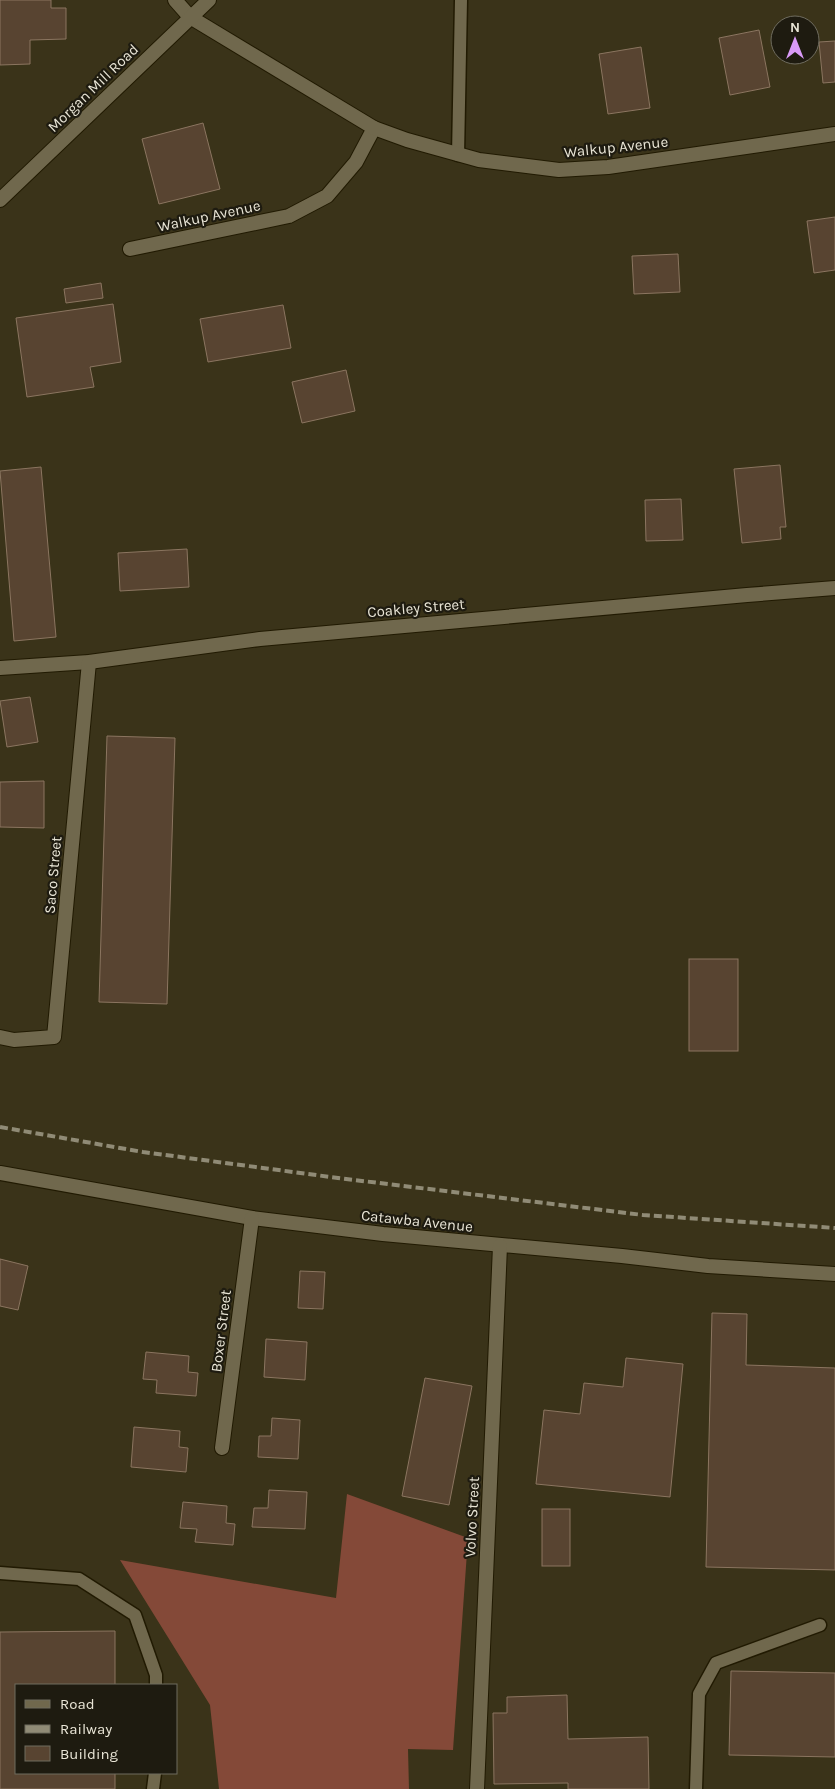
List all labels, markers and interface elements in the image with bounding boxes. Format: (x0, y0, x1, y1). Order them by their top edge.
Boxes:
north arrow (770, 15, 820, 65)
text: N (790, 19, 800, 36)
street label: Morgan Mill Road (44, 40, 142, 136)
street label: Walkup Avenue (563, 133, 669, 161)
street label: Walkup Avenue (156, 196, 262, 236)
street label: Coakley Street (367, 595, 466, 621)
street label: Saco Street (41, 835, 65, 915)
street label: Catawba Avenue (360, 1206, 474, 1236)
street label: Boxer Street (207, 1288, 235, 1373)
street label: Volvo Street (461, 1476, 483, 1558)
legend (15, 1684, 178, 1774)
text: Road (60, 1695, 95, 1713)
text: Railway (60, 1720, 112, 1738)
text: Building (60, 1745, 118, 1763)

